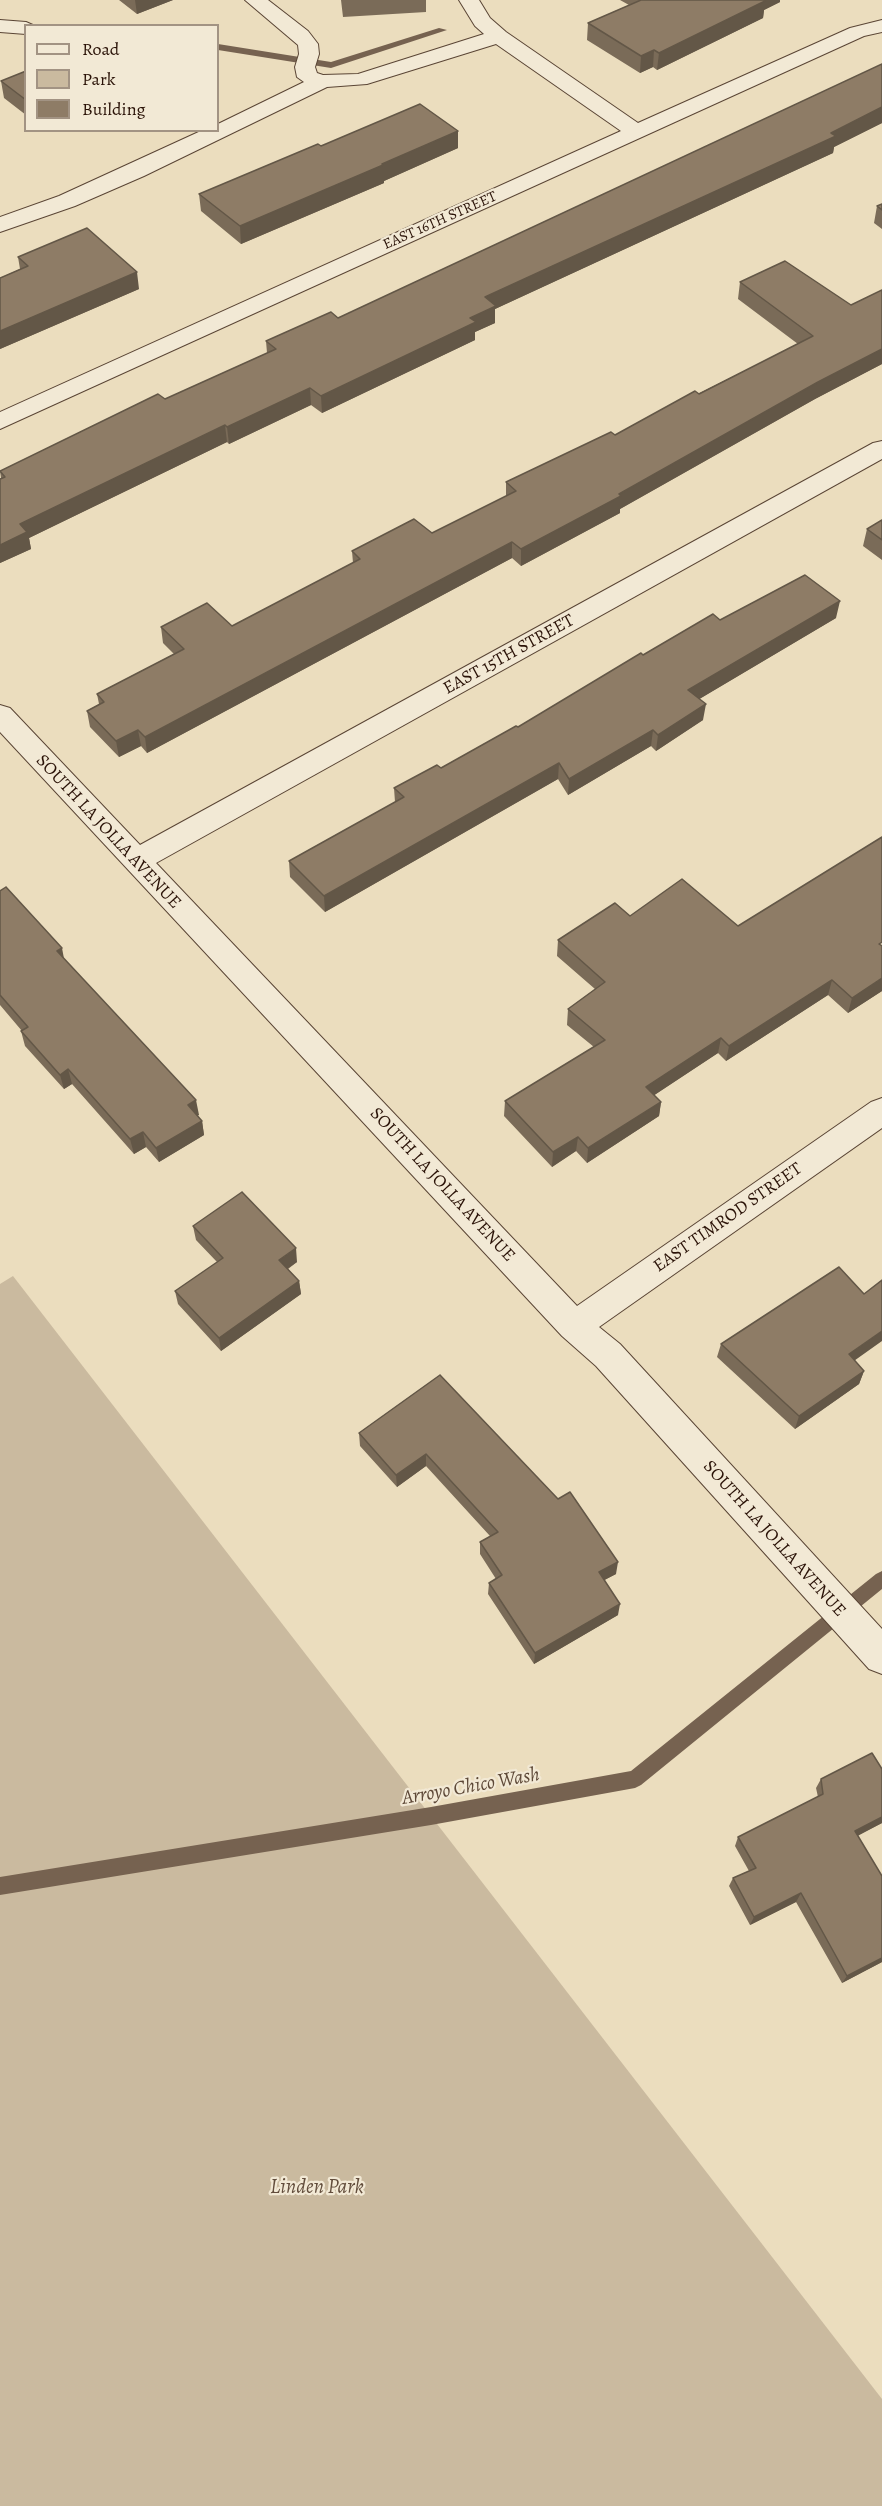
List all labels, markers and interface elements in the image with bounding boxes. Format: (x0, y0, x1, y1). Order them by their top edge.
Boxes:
legend (24, 24, 219, 132)
text: Road (82, 37, 119, 61)
text: Park (82, 67, 116, 91)
text: Building (82, 97, 146, 121)
street label: EAST 16TH STREET (380, 188, 500, 254)
street label: EAST 15TH STREET (440, 610, 578, 700)
street label: SOUTH LA JOLLA AVENUE (31, 750, 185, 914)
street label: SOUTH LA JOLLA AVENUE (365, 1103, 519, 1267)
street label: EAST TIMROD STREET (649, 1159, 807, 1277)
street label: SOUTH LA JOLLA AVENUE (698, 1456, 850, 1622)
water label: Arroyo Chico Wash (400, 1763, 542, 1811)
park label: Linden Park (270, 2175, 364, 2201)

